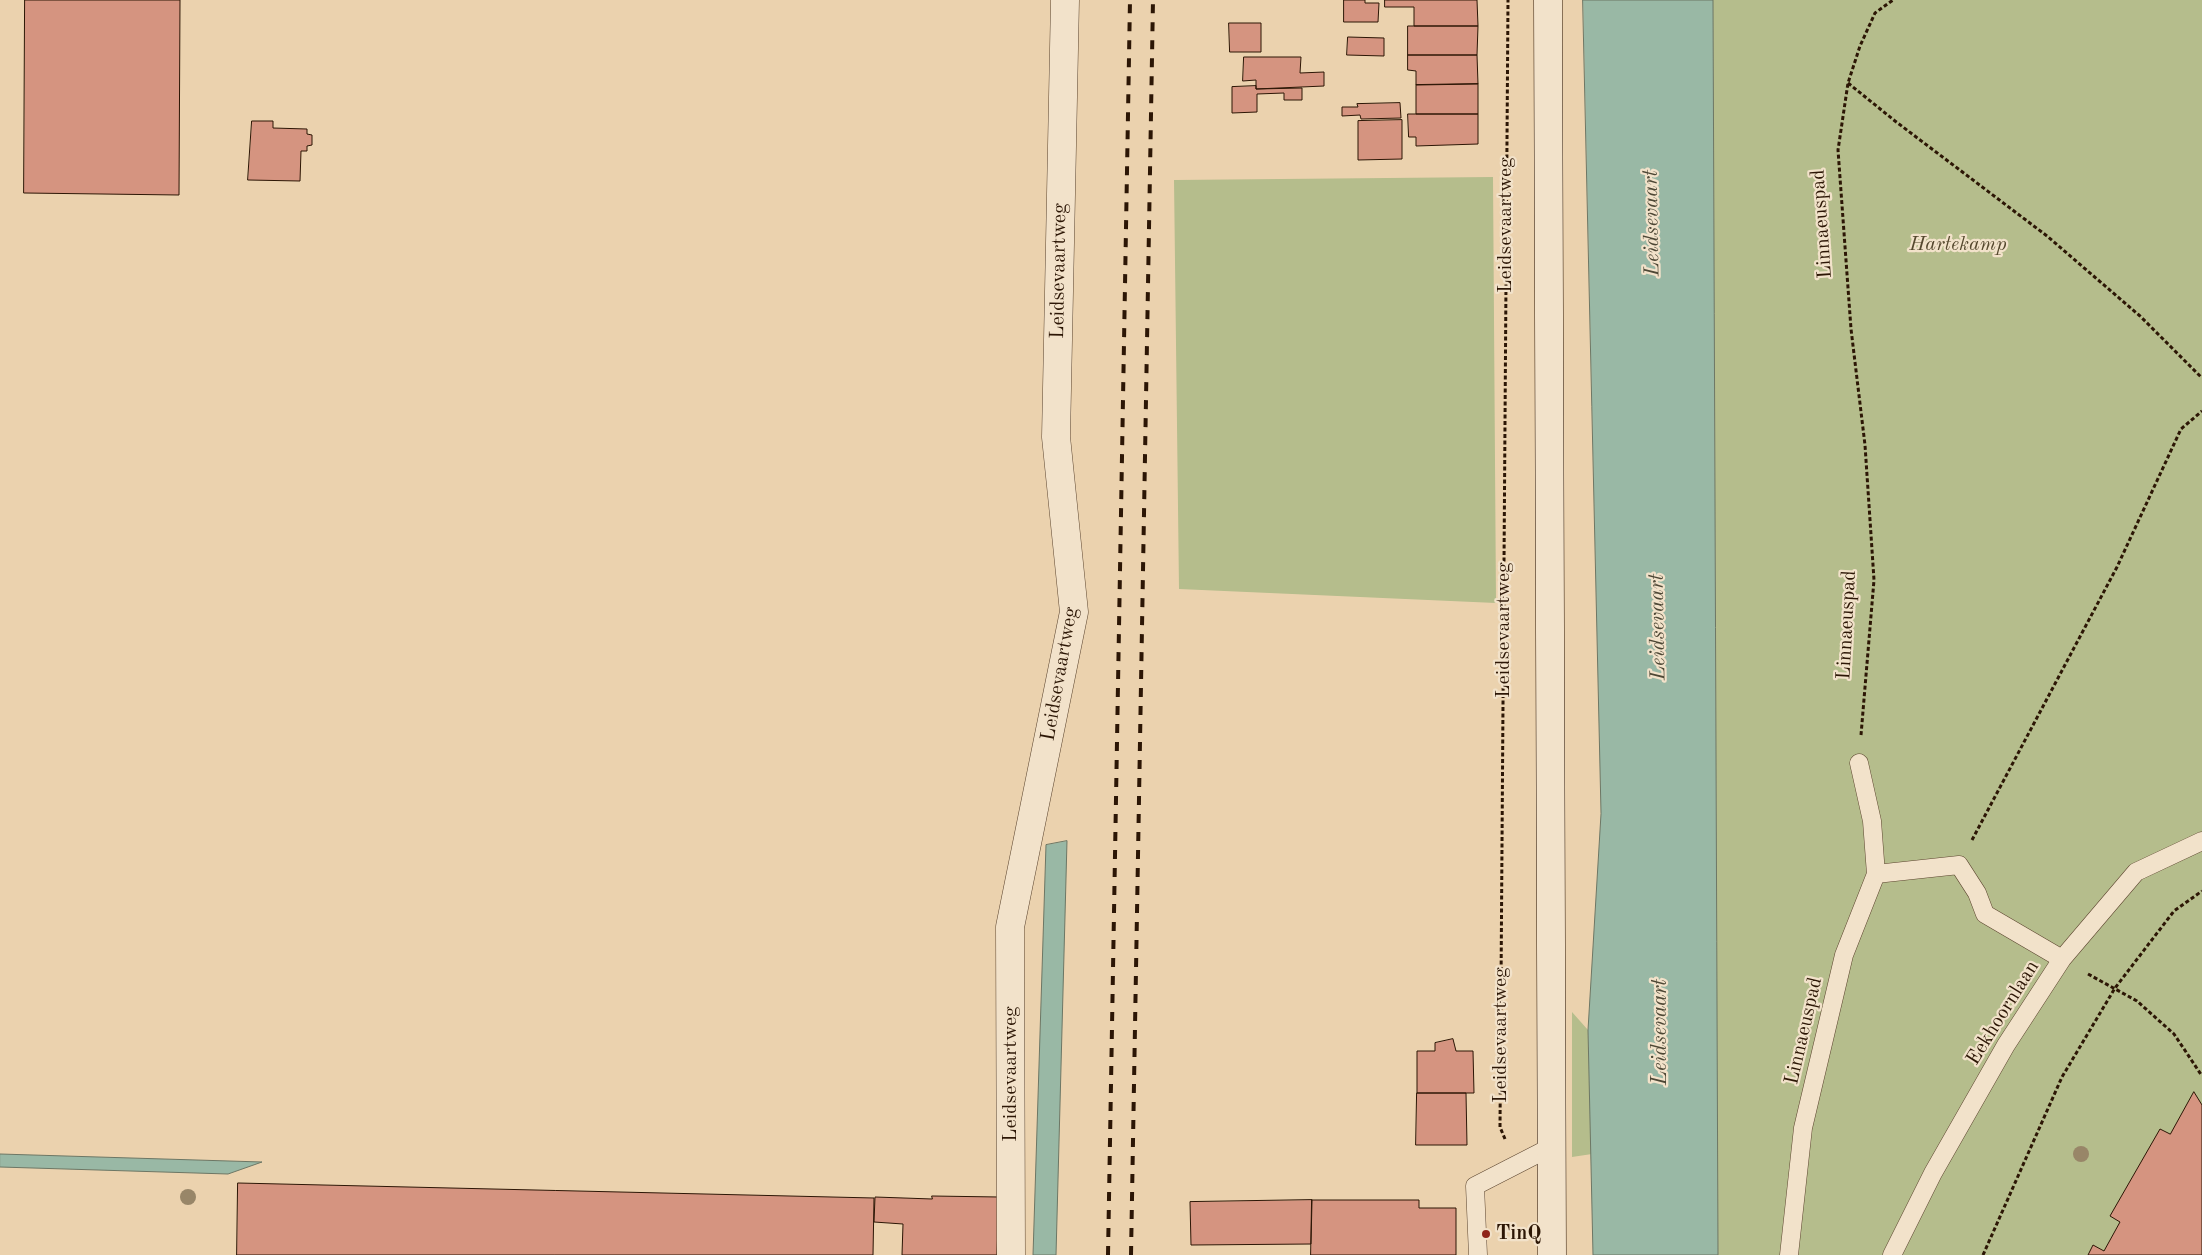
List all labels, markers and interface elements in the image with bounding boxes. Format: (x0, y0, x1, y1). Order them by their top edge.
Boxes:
street label: Leidsevaartweg (1494, 157, 1518, 293)
water label: Leidsevaart (1638, 169, 1666, 277)
street label: Linnaeuspad (1806, 169, 1838, 279)
street label: Leidsevaartweg (1046, 203, 1072, 339)
park label: Hartekamp (1909, 233, 2007, 257)
street label: Leidsevaartweg (1492, 562, 1516, 698)
street label: Linnaeuspad (1832, 570, 1862, 680)
water label: Leidsevaart (1644, 573, 1672, 681)
street label: Leidsevaartweg (1036, 605, 1084, 743)
street label: Eekhoornlaan (1961, 956, 2045, 1070)
street label: Leidsevaartweg (1489, 967, 1513, 1103)
street label: Linnaeuspad (1780, 975, 1828, 1087)
water label: Leidsevaart (1647, 979, 1673, 1085)
street label: Leidsevaartweg (999, 1006, 1023, 1142)
place label: TinQ (1496, 1222, 1542, 1246)
marker: TinQ (1480, 1228, 1492, 1240)

